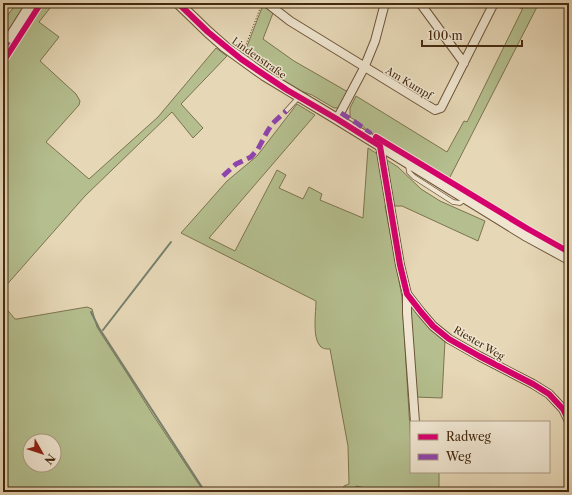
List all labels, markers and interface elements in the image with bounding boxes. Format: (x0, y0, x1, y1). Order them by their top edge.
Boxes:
scale bar (422, 22, 522, 48)
text: 100 m (428, 28, 463, 43)
street label: Lindenstraße (229, 34, 289, 82)
street label: Am Kumpf (382, 63, 436, 103)
street label: Riester Weg (451, 323, 507, 363)
legend (410, 421, 550, 473)
text: Radweg (446, 429, 492, 444)
north arrow (22, 433, 62, 473)
text: Weg (445, 449, 472, 464)
text: N (41, 451, 58, 468)

